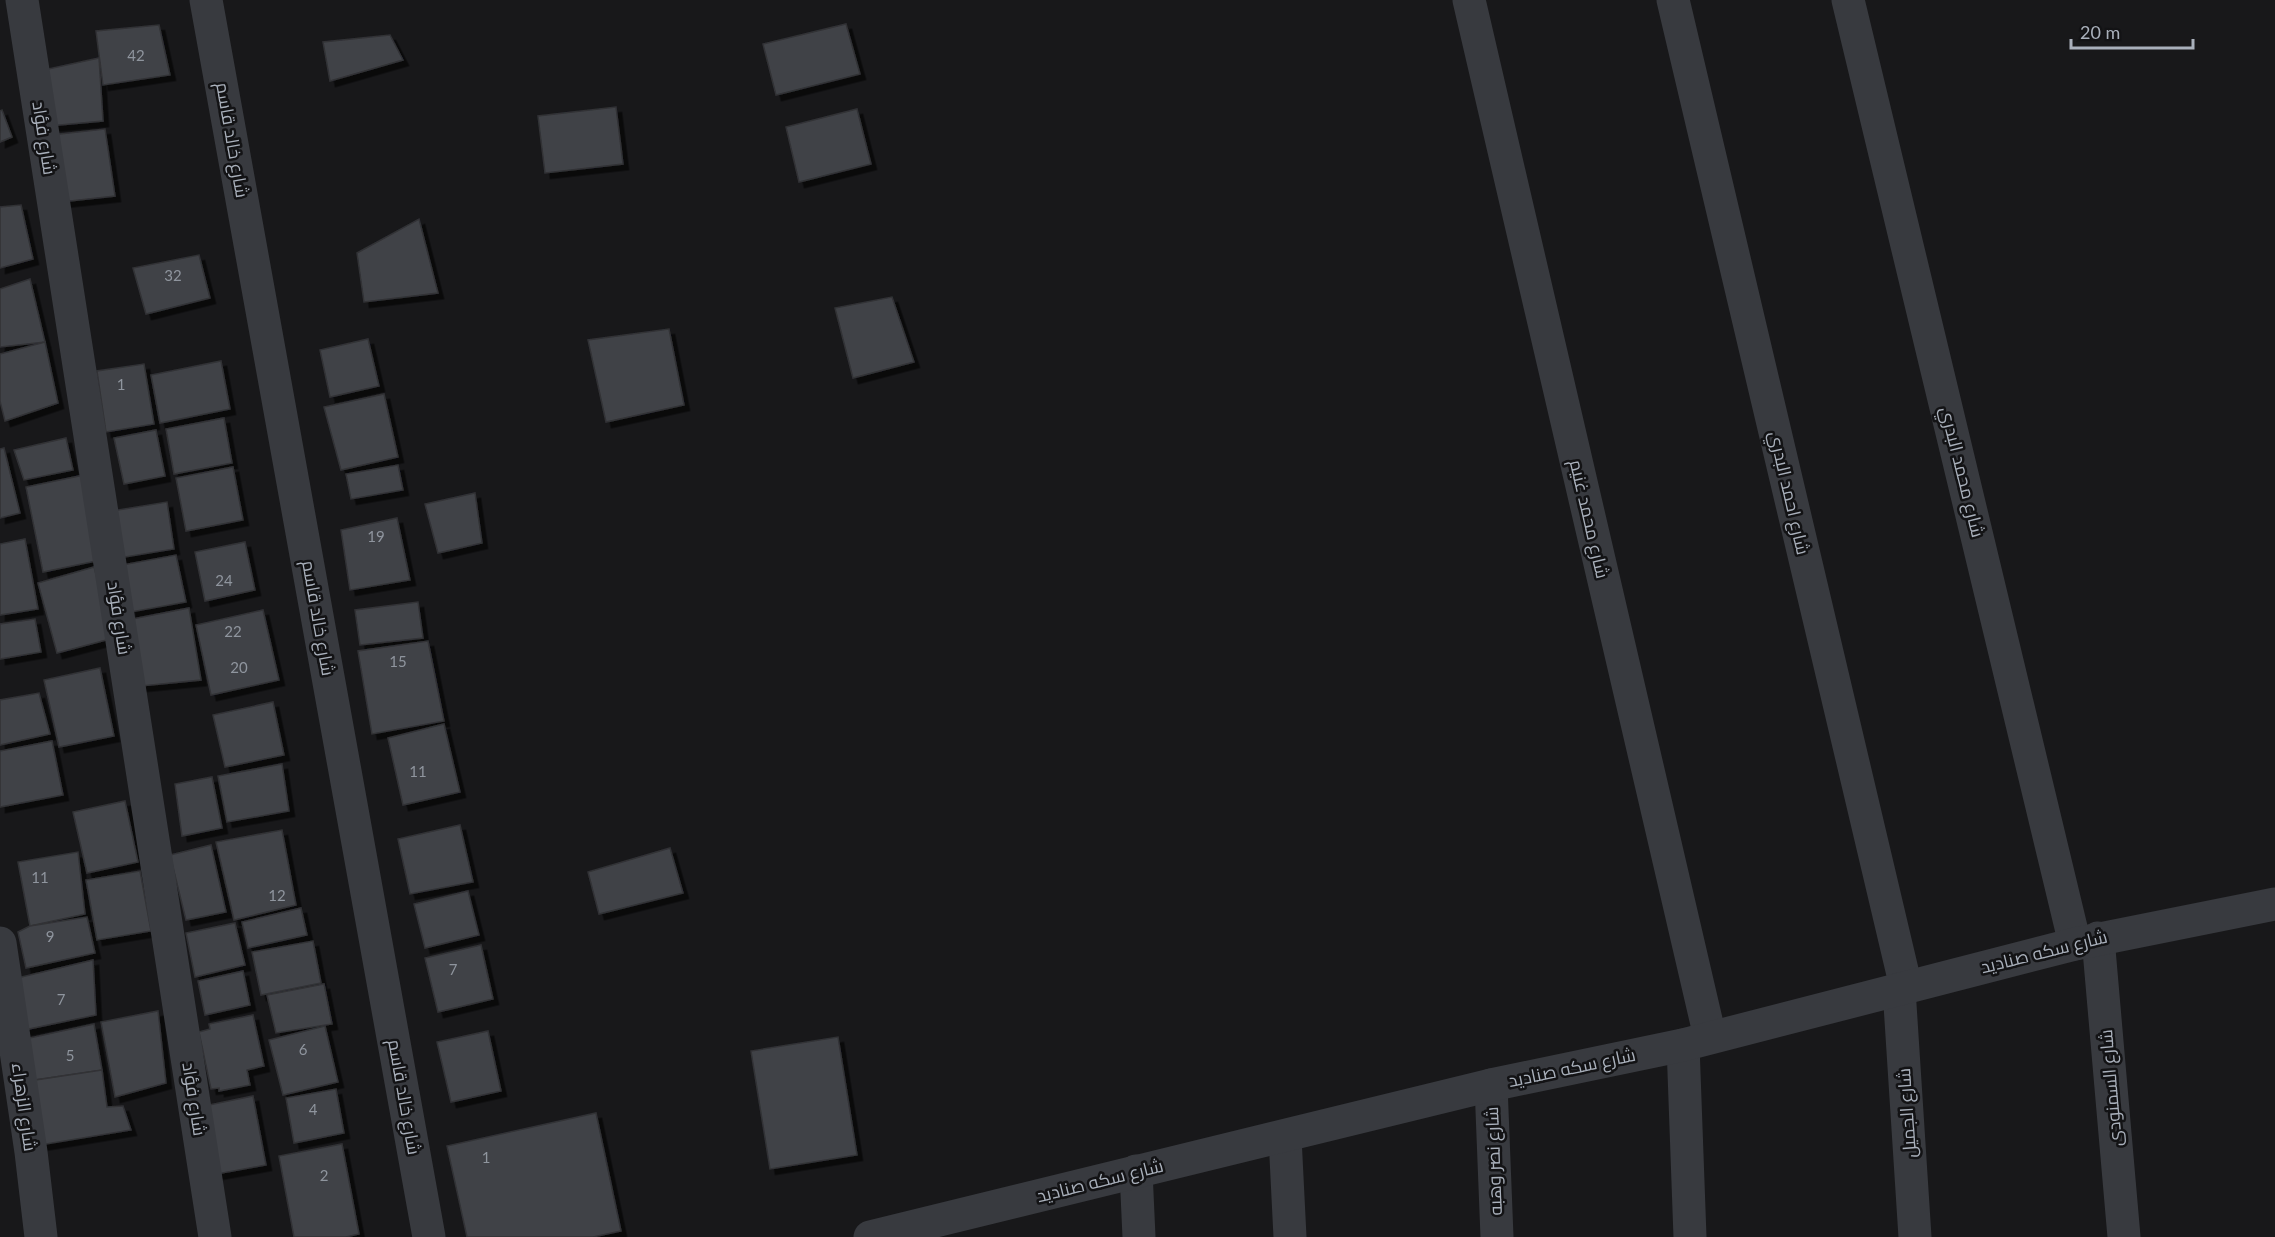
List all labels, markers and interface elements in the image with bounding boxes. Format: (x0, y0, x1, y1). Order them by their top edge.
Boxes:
scale bar (2071, 12, 2192, 50)
text: 20 m (2080, 21, 2120, 43)
house number: 42 (127, 46, 145, 64)
street label: شارع خالد قاسم (210, 80, 254, 200)
street label: شارع فؤاد (26, 99, 62, 177)
house number: 32 (164, 266, 182, 284)
house number: 1 (117, 375, 125, 393)
street label: شارع محمد البدري (1932, 404, 1990, 540)
street label: شارع احمد البدري (1761, 429, 1815, 558)
street label: شارع محمد غنيم (1564, 457, 1614, 581)
house number: 19 (367, 527, 385, 545)
street label: شارع خالد قاسم (296, 558, 340, 678)
house number: 24 (215, 571, 233, 589)
street label: شارع فؤاد (101, 579, 137, 657)
house number: 22 (224, 622, 242, 640)
house number: 15 (389, 652, 407, 670)
house number: 20 (230, 658, 248, 676)
house number: 11 (409, 762, 427, 780)
house number: 11 (31, 868, 49, 886)
house number: 12 (268, 886, 286, 904)
street label: شارع سكه صناديد (1978, 925, 2110, 979)
house number: 9 (46, 927, 54, 945)
house number: 7 (449, 960, 458, 978)
house number: 7 (57, 990, 66, 1008)
street label: شارع السمنودى (2094, 1028, 2128, 1148)
street label: شارع خالد قاسم (382, 1037, 426, 1157)
house number: 6 (299, 1040, 308, 1058)
street label: شارع سكه صناديد (1506, 1043, 1638, 1093)
house number: 5 (66, 1046, 74, 1064)
street label: شارع فؤاد (176, 1060, 212, 1138)
street label: شارع الزهراء (6, 1061, 42, 1153)
street label: شارع الجميل (1892, 1067, 1922, 1159)
house number: 4 (309, 1100, 318, 1118)
street label: شارع نصر وهبه (1480, 1106, 1508, 1216)
house number: 1 (482, 1148, 490, 1166)
street label: شارع سكه صناديد (1034, 1154, 1166, 1208)
house number: 2 (320, 1166, 328, 1184)

